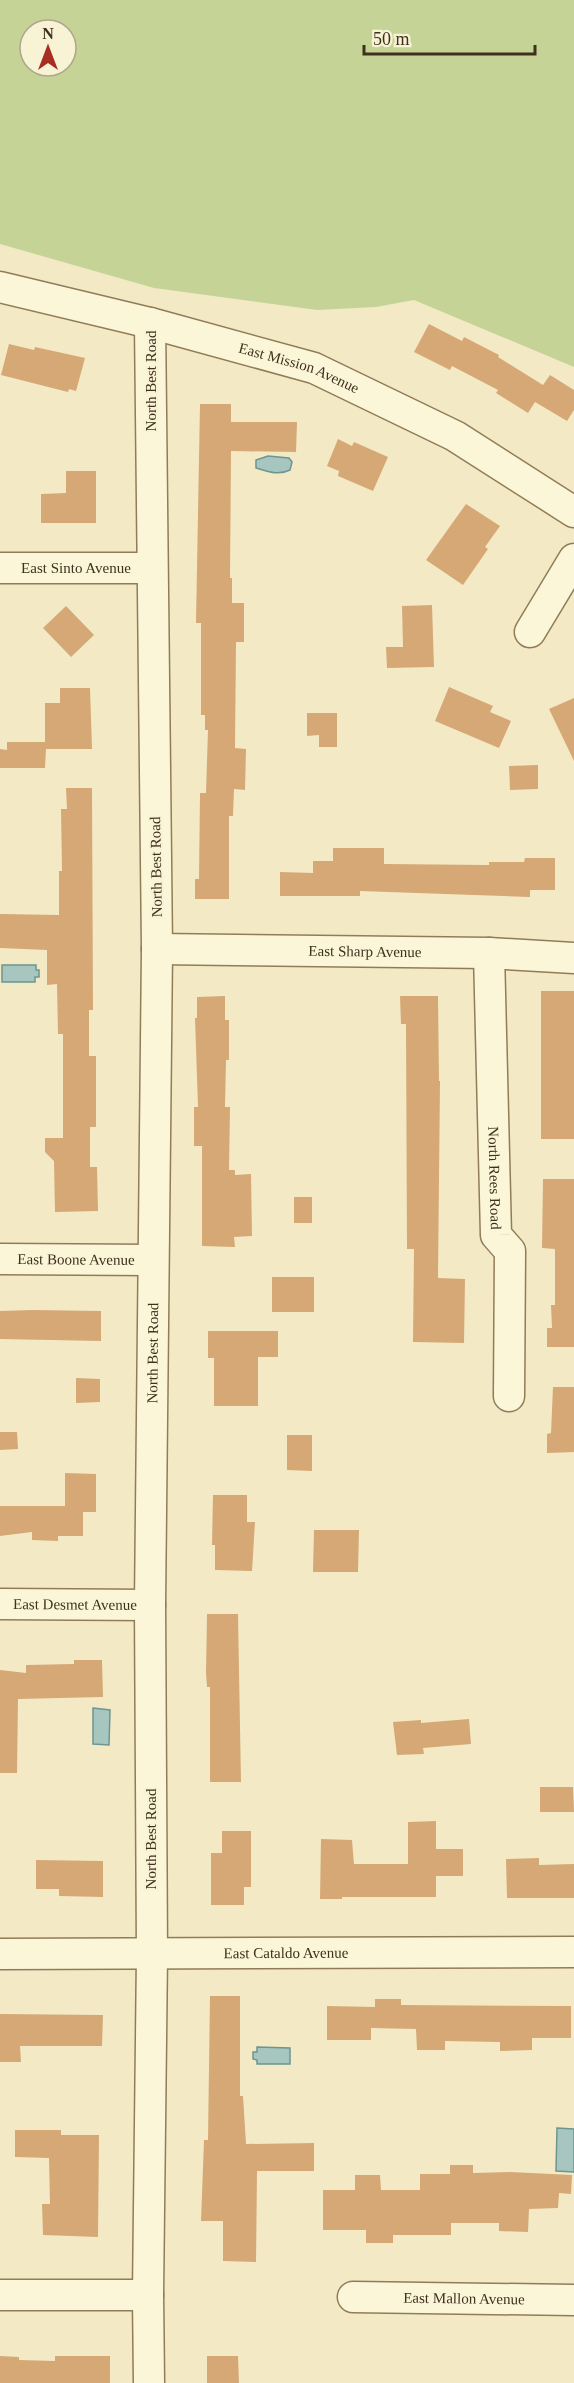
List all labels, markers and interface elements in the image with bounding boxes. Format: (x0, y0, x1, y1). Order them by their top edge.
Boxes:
north arrow (18, 18, 78, 78)
scale bar (364, 18, 535, 56)
text: N (42, 25, 54, 42)
text: 50 m (373, 29, 410, 49)
street label: North Best Road (143, 330, 159, 431)
street label: East Mission Avenue (237, 340, 362, 397)
street label: East Sinto Avenue (21, 560, 131, 576)
street label: North Best Road (147, 816, 165, 918)
street label: East Sharp Avenue (308, 943, 422, 960)
street label: North Rees Road (485, 1126, 504, 1230)
street label: East Boone Avenue (17, 1251, 135, 1268)
street label: North Best Road (144, 1302, 161, 1404)
street label: East Desmet Avenue (13, 1596, 137, 1613)
street label: North Best Road (143, 1788, 159, 1889)
street label: East Cataldo Avenue (224, 1945, 349, 1961)
street label: East Mallon Avenue (403, 2290, 525, 2307)

